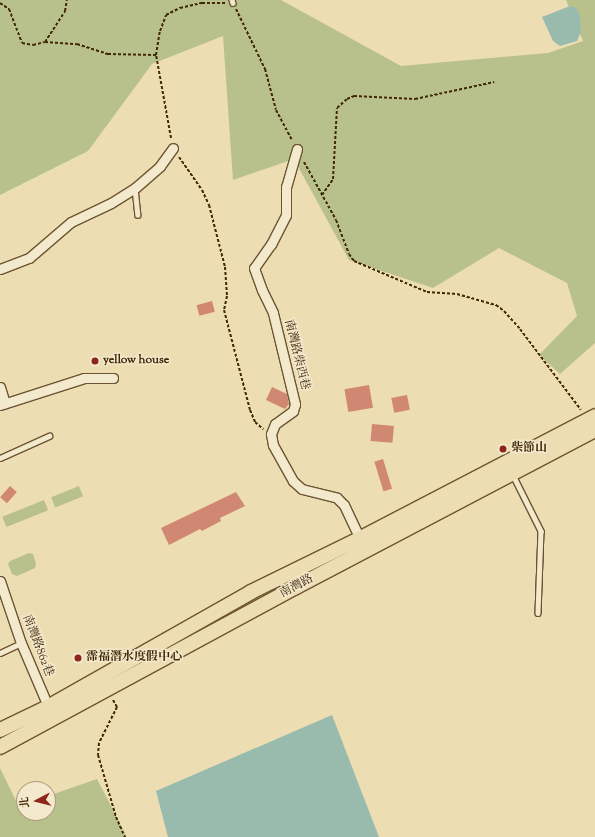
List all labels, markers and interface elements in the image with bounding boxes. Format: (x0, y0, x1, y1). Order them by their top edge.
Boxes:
street label: 南灣路柴西巷 (280, 318, 312, 392)
place label: yellow house (103, 354, 169, 368)
marker: yellow house (90, 356, 100, 366)
place label: 柴節山 (511, 442, 547, 456)
marker: 柴節山 (498, 444, 508, 454)
street label: 南灣路 (278, 572, 316, 602)
street label: 南灣路862巷 (19, 613, 55, 679)
place label: 霈福潛水度假中心 (86, 651, 182, 665)
marker: 霈福潛水度假中心 (73, 653, 83, 663)
north arrow (16, 781, 56, 821)
text: 北 (16, 796, 34, 809)

